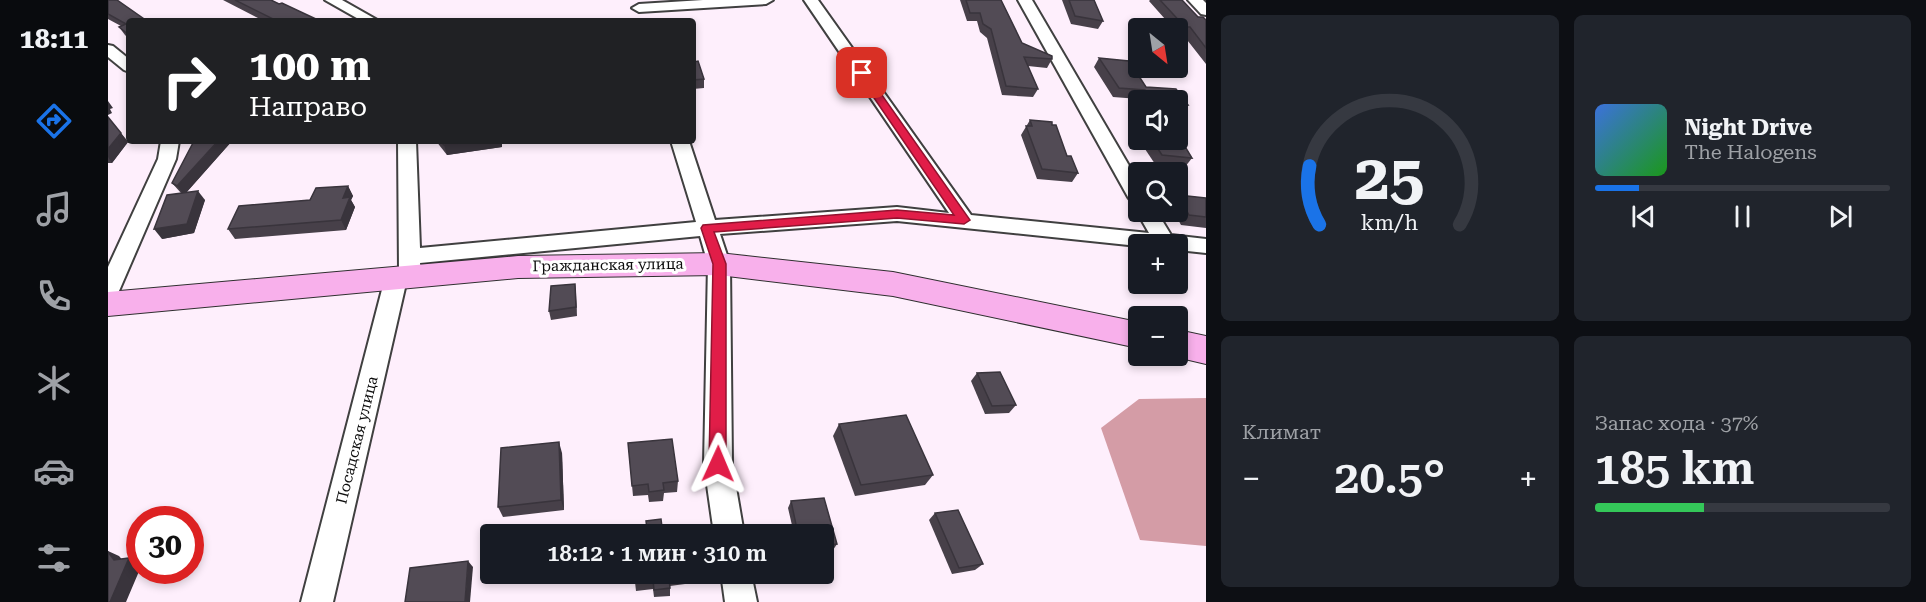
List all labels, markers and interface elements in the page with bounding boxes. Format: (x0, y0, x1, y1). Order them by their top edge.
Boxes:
north arrow (1128, 18, 1188, 78)
map controls (1128, 18, 1188, 366)
text: 18:11 (20, 23, 88, 55)
text: 100 m (249, 41, 371, 90)
icon: right (150, 42, 228, 120)
pin (836, 47, 887, 98)
icon: arrive (845, 56, 878, 89)
button: sound (1128, 90, 1188, 150)
text: Направо (249, 91, 367, 123)
icon: directions (33, 100, 75, 142)
text: Night Drive (1685, 115, 1812, 140)
text: The Halogens (1685, 140, 1817, 164)
text: 25 (1355, 141, 1425, 214)
button: search (1128, 162, 1188, 222)
icon: music (33, 188, 75, 230)
icon: previous (1627, 200, 1660, 233)
icon: pause (1726, 200, 1759, 233)
icon: next (1824, 200, 1857, 233)
text: km/h (1361, 211, 1419, 236)
button: + (1128, 234, 1188, 294)
street label: Гражданская улица (532, 255, 684, 275)
icon: phone (33, 275, 75, 317)
button: − (1128, 306, 1188, 366)
icon: climate (33, 362, 75, 404)
street label: Посадская улица (332, 374, 382, 506)
text: Запас хода · 37% (1595, 411, 1758, 435)
text: Климат (1242, 420, 1321, 444)
position arrow (686, 432, 750, 496)
text: 185 km (1595, 442, 1754, 495)
icon: car (33, 450, 75, 492)
text: 20.5° (1334, 451, 1445, 504)
text: − (1242, 459, 1260, 498)
text: + (1519, 459, 1537, 498)
speed limit sign: 30 (126, 506, 204, 584)
icon: filters (33, 537, 75, 579)
text: 18:12 · 1 мин · 310 m (547, 541, 767, 566)

